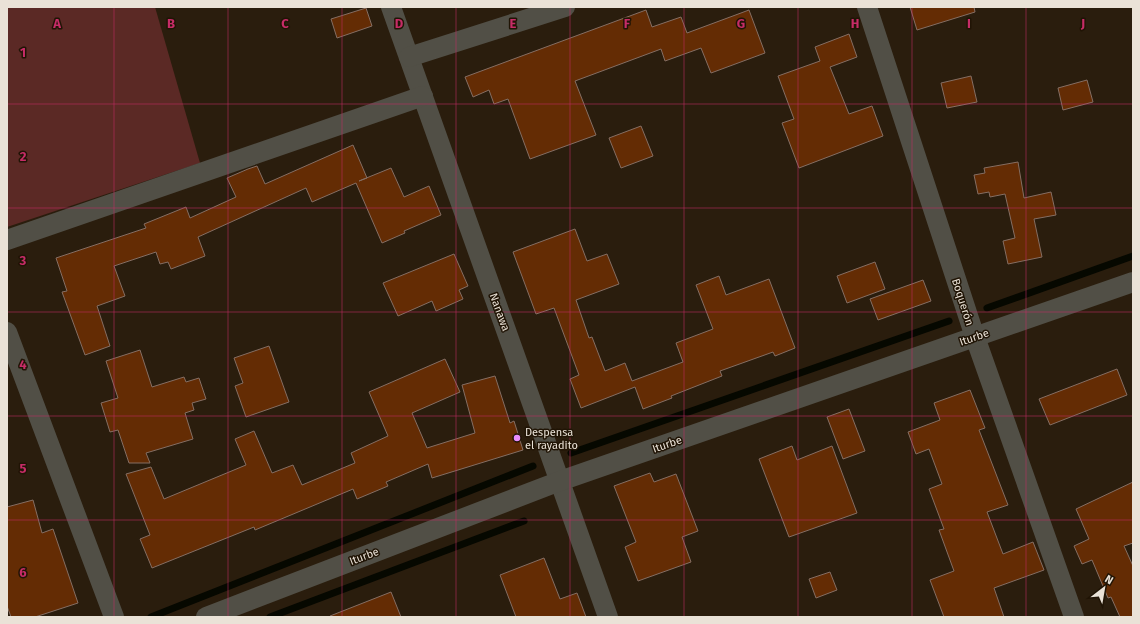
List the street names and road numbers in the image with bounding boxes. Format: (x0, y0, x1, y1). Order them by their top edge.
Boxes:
street label: Boquerón (949, 277, 976, 327)
street label: Nanawa (487, 291, 512, 333)
street label: Iturbe (958, 326, 991, 349)
street label: Iturbe (651, 433, 684, 456)
street label: Iturbe (348, 545, 381, 568)

